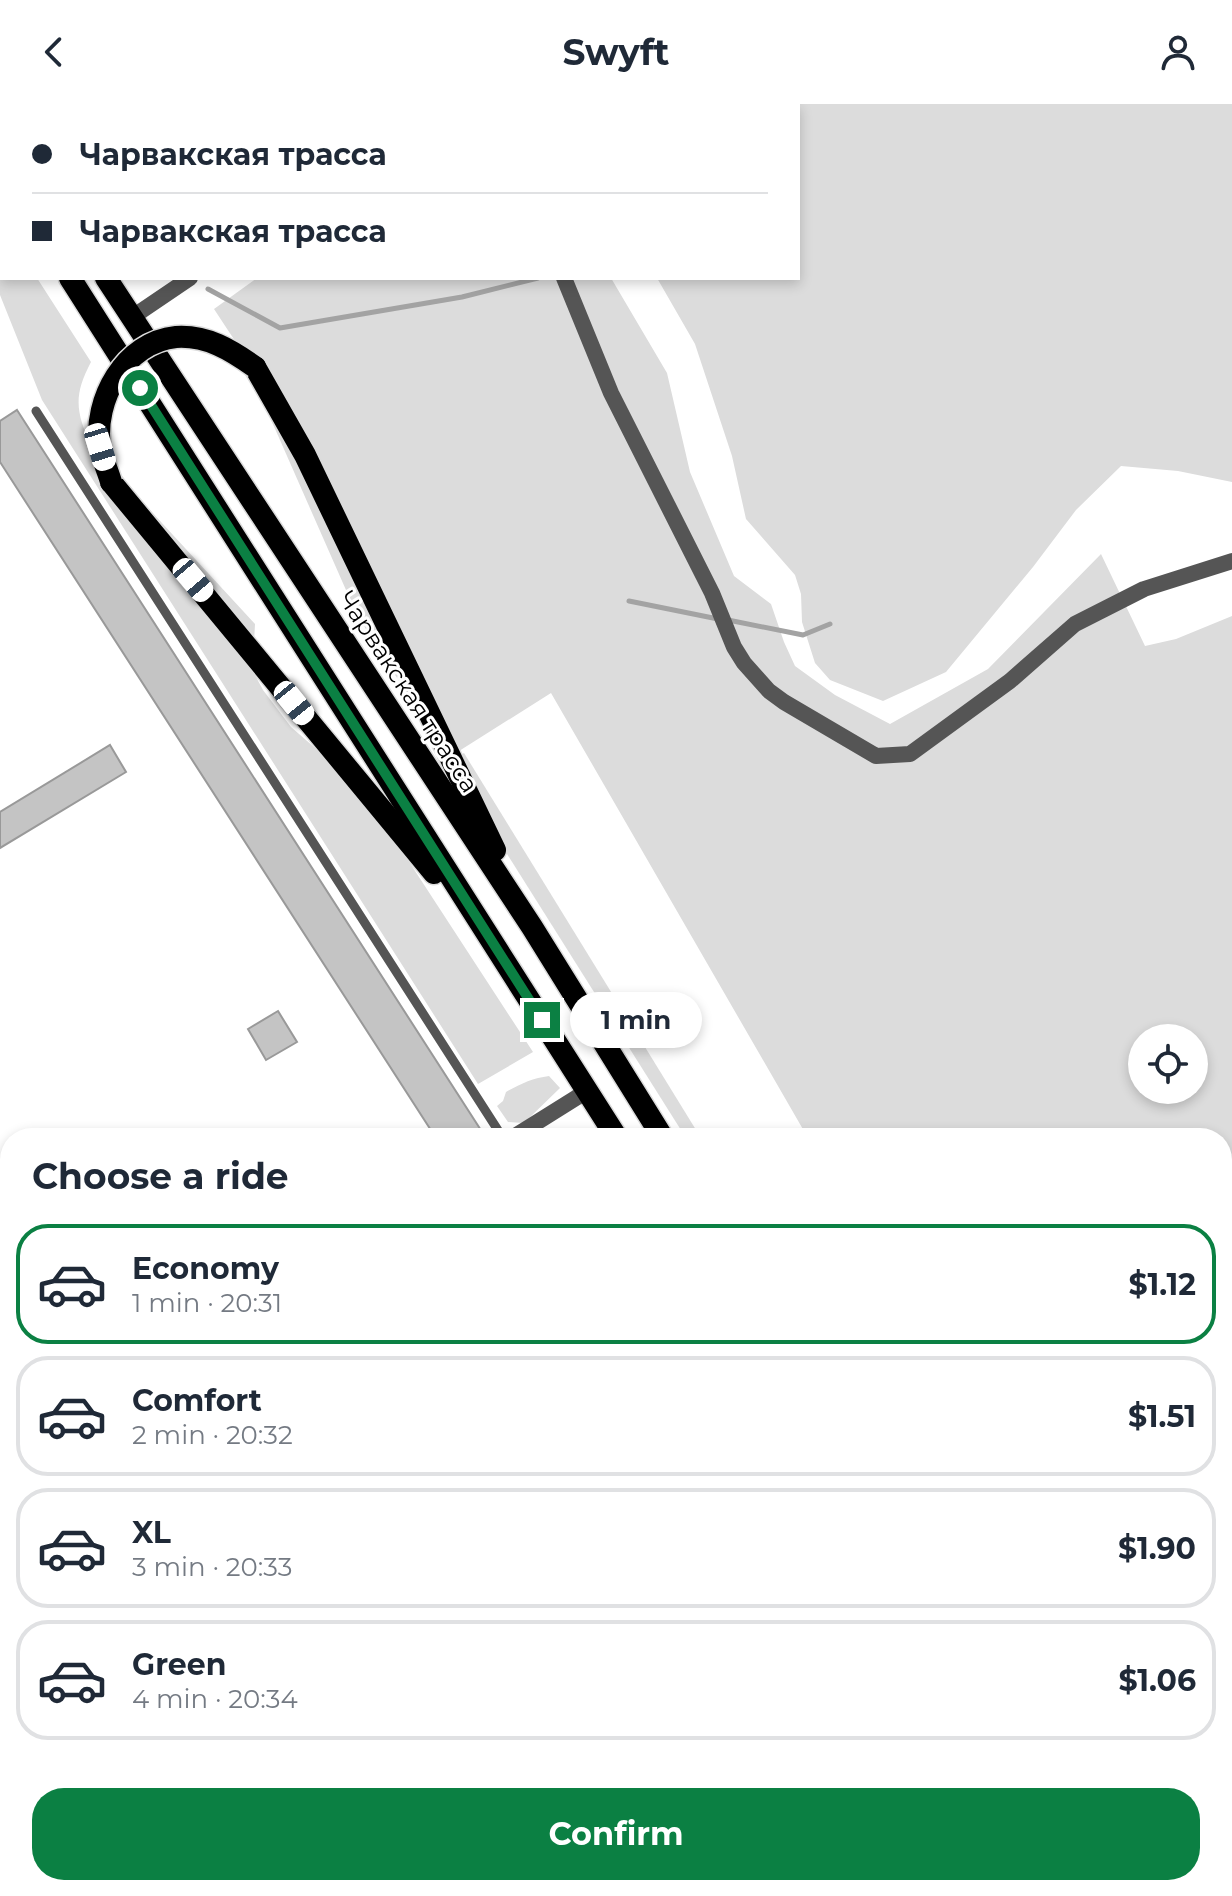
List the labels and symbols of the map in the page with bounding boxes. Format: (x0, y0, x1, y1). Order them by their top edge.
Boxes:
route start (122, 370, 158, 406)
car (82, 421, 118, 473)
car (168, 554, 218, 606)
street label: Чарвакская трасса (332, 586, 484, 798)
car (270, 677, 318, 729)
callout: 1 min (570, 992, 702, 1048)
route end (524, 1002, 560, 1038)

